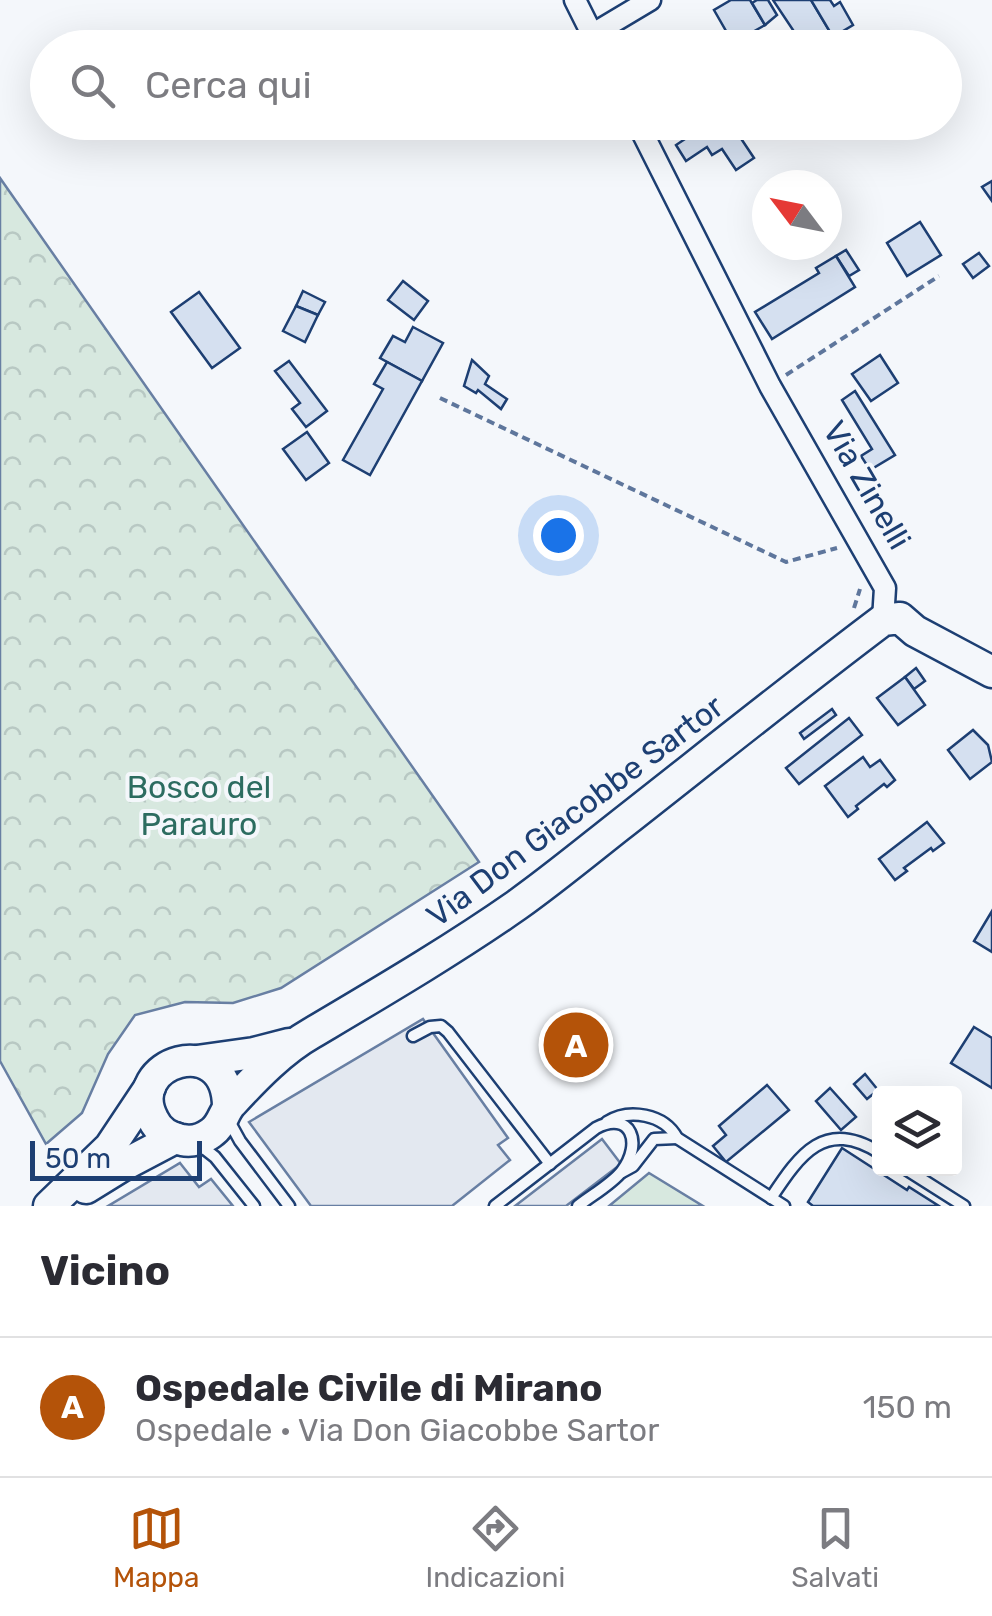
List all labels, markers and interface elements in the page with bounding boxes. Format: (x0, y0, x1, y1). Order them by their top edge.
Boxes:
search box (30, 30, 962, 140)
icon: search (65, 58, 120, 113)
text: Cerca qui (145, 62, 312, 108)
north arrow (752, 170, 842, 260)
street label: Via Zinelli (815, 414, 919, 556)
your location (533, 510, 584, 561)
street label: Via Don Giacobbe Sartor (419, 687, 731, 935)
park label: Bosco del Parauro (127, 768, 271, 843)
pin: A (544, 1008, 608, 1082)
map controls (872, 1086, 962, 1176)
button: layers (872, 1086, 962, 1176)
scale bar (30, 1136, 202, 1180)
text: 50 m (45, 1142, 111, 1175)
text: Vicino (40, 1246, 170, 1296)
text: Ospedale Civile di Mirano (135, 1365, 602, 1411)
text: A (61, 1388, 84, 1426)
text: 150 m (863, 1388, 952, 1426)
text: Ospedale · Via Don Giacobbe Sartor (135, 1411, 659, 1449)
tab: Mappa (113, 1501, 200, 1594)
tab: Indicazioni (426, 1501, 565, 1594)
tab: Salvati (791, 1501, 879, 1594)

